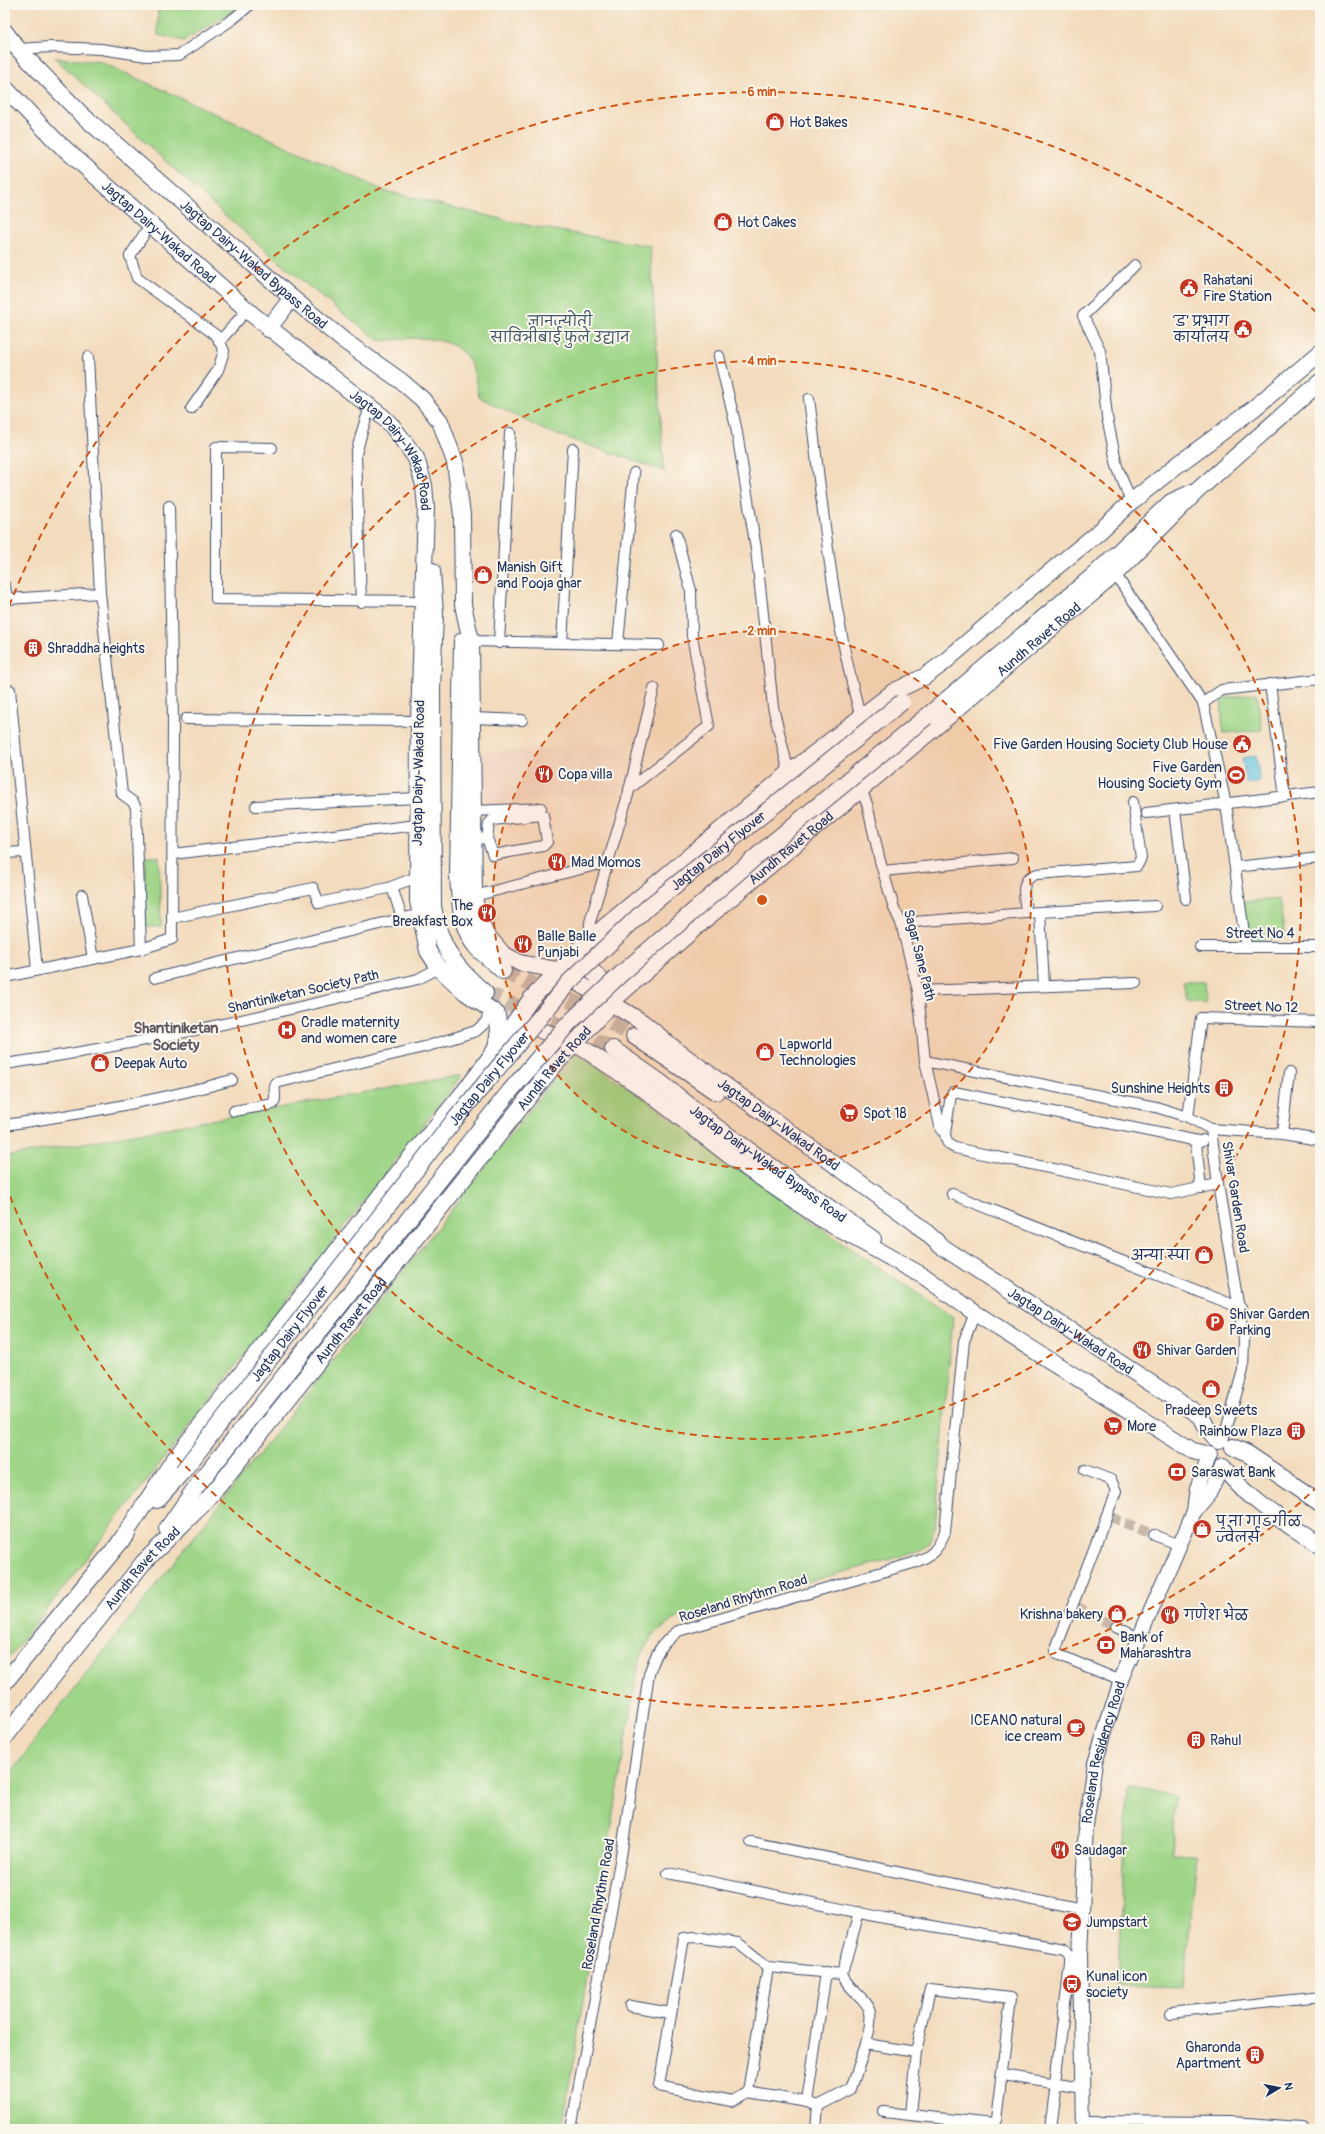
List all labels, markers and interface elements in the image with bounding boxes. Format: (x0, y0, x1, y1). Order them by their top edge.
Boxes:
text: 6 min (747, 85, 777, 100)
shop icon: Hot Bakes (764, 111, 786, 133)
place label: Hot Bakes (789, 114, 848, 131)
street label: Jagtap Dairy-Wakad Road (98, 177, 219, 287)
street label: Jagtap Dairy-Wakad Bypass Road (176, 196, 331, 333)
shop icon: Hot Cakes (712, 211, 734, 233)
place label: Hot Cakes (737, 214, 797, 231)
place label: Rahatani Fire Station (1203, 272, 1272, 305)
public building icon: Rahatani Fire Station (1178, 277, 1200, 299)
park label: ज्ञानज्योती सावित्रीबाई फुले उद्यान (489, 310, 631, 349)
place label: ‘ड’ प्रभाग कार्यालय (1172, 313, 1231, 346)
public building icon: ‘ड’ प्रभाग कार्यालय (1232, 318, 1254, 340)
text: 4 min (746, 354, 777, 369)
street label: Jagtap Dairy-Wakad Road (346, 386, 434, 512)
place label: Manish Gift and Pooja ghar (497, 559, 582, 592)
shop icon: Manish Gift and Pooja ghar (472, 564, 494, 586)
street label: Aundh Ravet Road (993, 599, 1085, 680)
text: 2 min (748, 624, 777, 639)
building icon: Shraddha heights (22, 637, 44, 659)
place label: Shraddha heights (47, 640, 145, 657)
street label: Jagtap Dairy-Wakad Road (409, 699, 428, 846)
public building icon: Five Garden Housing Society Club House (1231, 733, 1253, 755)
place label: Five Garden Housing Society Club House (993, 736, 1228, 753)
place label: Five Garden Housing Society Gym (1097, 759, 1222, 792)
restaurant icon: Copa villa (533, 763, 555, 785)
sports icon: Five Garden Housing Society Gym (1225, 764, 1247, 786)
place label: Copa villa (558, 766, 612, 783)
street label: Jagtap Dairy Flyover (667, 807, 769, 894)
street label: Aundh Ravet Road (745, 808, 837, 889)
restaurant icon: Mad Momos (546, 851, 568, 873)
place label: Mad Momos (571, 854, 642, 871)
centre of rings (755, 893, 769, 907)
place label: The Breakfast Box (392, 897, 473, 930)
restaurant icon: The Breakfast Box (476, 902, 498, 924)
street label: Sagar Sane Path (900, 908, 939, 1003)
street label: Street No 4 (1225, 925, 1295, 942)
place label: Balle Balle Punjabi (537, 928, 596, 961)
restaurant icon: Balle Balle Punjabi (512, 933, 534, 955)
street label: Shantiniketan Society Path (226, 966, 380, 1017)
street label: Street No 12 (1224, 997, 1299, 1016)
place label: Cradle maternity and women care (301, 1014, 399, 1047)
district label: Shantiniketan Society (133, 1019, 219, 1055)
hospital icon: Cradle maternity and women care (276, 1019, 298, 1041)
street label: Aundh Ravet Road (514, 1023, 595, 1114)
street label: Jagtap Dairy Flyover (445, 1028, 534, 1129)
place label: Lapworld Technologies (779, 1036, 857, 1069)
shop icon: Lapworld Technologies (754, 1041, 776, 1063)
shop icon: Deepak Auto (89, 1052, 111, 1074)
place label: Deepak Auto (114, 1055, 188, 1072)
street label: Jagtap Dairy-Wakad Road (714, 1075, 843, 1174)
building icon: Sunshine Heights (1213, 1077, 1235, 1099)
place label: Sunshine Heights (1111, 1080, 1211, 1097)
street label: Jagtap Dairy-Wakad Bypass Road (686, 1101, 850, 1226)
supermarket icon: Spot 18 (838, 1102, 860, 1124)
place label: Spot 18 (863, 1105, 907, 1122)
street label: Shivar Garden Road (1218, 1140, 1253, 1254)
shop icon: अन्या स्पा (1193, 1244, 1215, 1266)
place label: अन्या स्पा (1131, 1247, 1191, 1264)
street label: Aundh Ravet Road (312, 1274, 391, 1367)
street label: Jagtap Dairy Flyover (247, 1282, 332, 1385)
street label: Jagtap Dairy-Wakad Road (1004, 1284, 1137, 1379)
place label: Shivar Garden Parking (1229, 1306, 1310, 1339)
parking icon: Shivar Garden Parking (1204, 1311, 1226, 1333)
restaurant icon: Shivar Garden (1131, 1339, 1153, 1361)
place label: Shivar Garden (1156, 1342, 1237, 1359)
shop icon: Pradeep Sweets (1200, 1378, 1222, 1400)
place label: Pradeep Sweets (1165, 1402, 1258, 1419)
supermarket icon: More (1102, 1415, 1124, 1437)
place label: More (1127, 1418, 1156, 1435)
building icon: Rainbow Plaza (1285, 1420, 1307, 1442)
place label: Rainbow Plaza (1199, 1423, 1282, 1440)
bank icon: Saraswat Bank (1166, 1461, 1188, 1483)
place label: Saraswat Bank (1191, 1464, 1276, 1481)
place label: पु ना गाडगीळ ज्वेलर्स (1215, 1510, 1302, 1546)
shop icon: पु ना गाडगीळ ज्वेलर्स (1191, 1518, 1213, 1540)
street label: Aundh Ravet Road (101, 1523, 184, 1613)
street label: Roseland Rhythm Road (677, 1571, 810, 1626)
place label: गणेश भेळ (1183, 1602, 1249, 1624)
shop icon: Krishna bakery (1106, 1603, 1128, 1625)
restaurant icon: गणेश भेळ (1159, 1604, 1181, 1626)
place label: Krishna bakery (1020, 1606, 1103, 1623)
place label: Bank of Maharashtra (1120, 1629, 1191, 1662)
bank icon: Bank of Maharashtra (1095, 1634, 1117, 1656)
street label: Roseland Residency Road (1078, 1679, 1129, 1825)
place label: ICEANO natural ice cream (970, 1712, 1062, 1745)
cafe icon: ICEANO natural ice cream (1065, 1717, 1087, 1739)
building icon: Rahul (1185, 1729, 1207, 1751)
place label: Rahul (1210, 1732, 1242, 1749)
street label: Roseland Rhythm Road (579, 1837, 618, 1971)
restaurant icon: Saudagar (1049, 1839, 1071, 1861)
place label: Saudagar (1074, 1842, 1127, 1859)
school or university icon: Jumpstart (1061, 1911, 1083, 1933)
place label: Jumpstart (1086, 1914, 1148, 1931)
place label: Kunal icon society (1086, 1968, 1147, 2001)
bus stop icon: Kunal icon society (1061, 1973, 1083, 1995)
place label: Gharonda Apartment (1176, 2039, 1241, 2072)
building icon: Gharonda Apartment (1244, 2044, 1266, 2066)
north arrow (1259, 2068, 1299, 2108)
text: N (1281, 2082, 1296, 2092)

